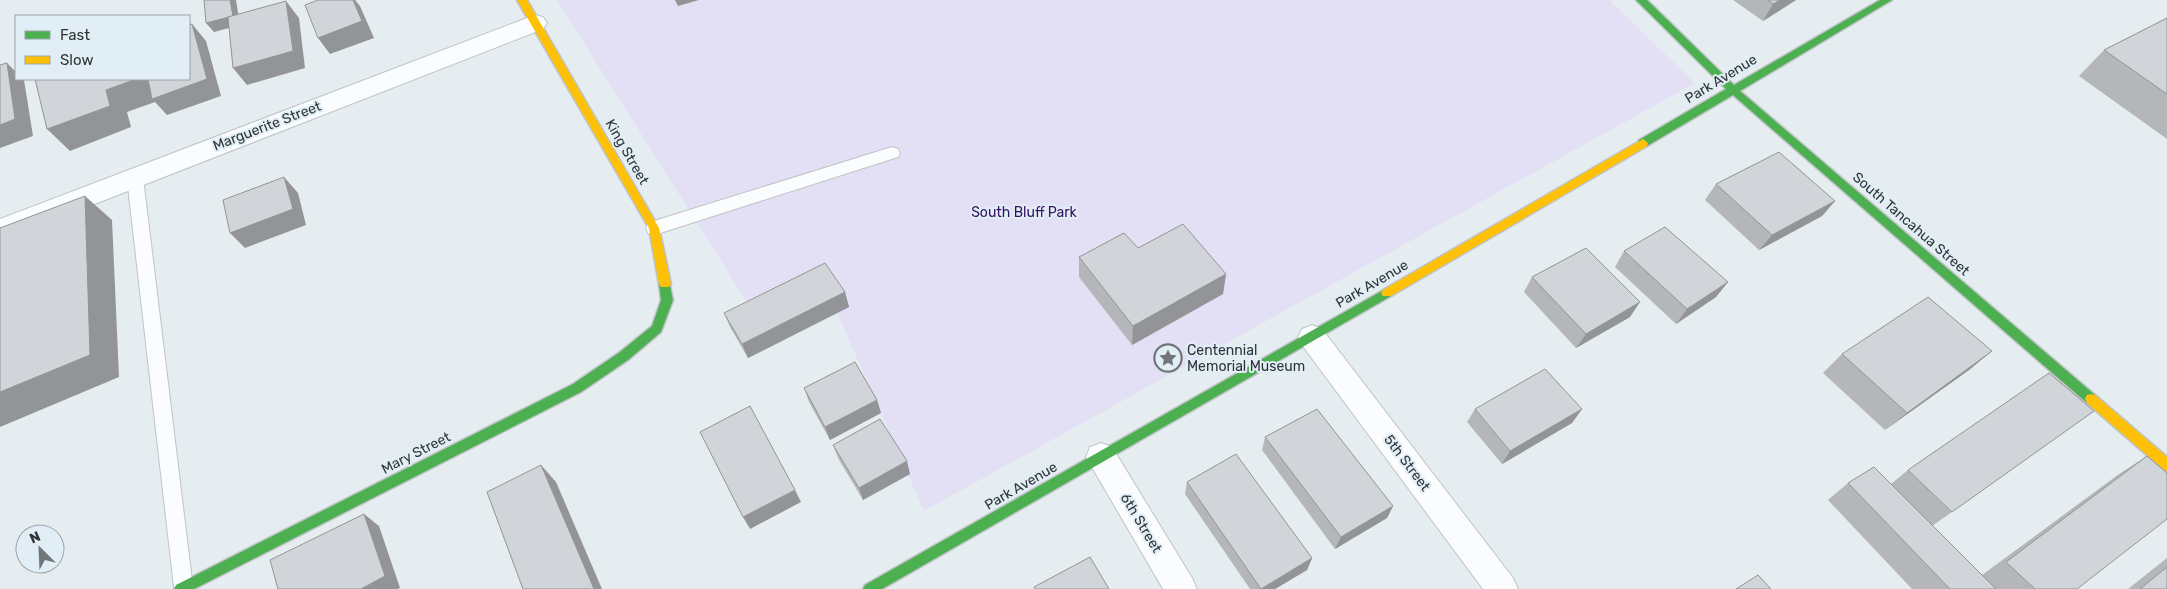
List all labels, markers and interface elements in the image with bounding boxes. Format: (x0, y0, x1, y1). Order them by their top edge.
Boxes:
legend (15, 15, 190, 80)
text: Fast (60, 26, 90, 44)
text: Slow (60, 51, 93, 69)
street label: Park Avenue (1682, 51, 1760, 107)
street label: Marguerite Street (210, 97, 324, 154)
street label: King Street (601, 116, 653, 188)
street label: South Tancahua Street (1849, 169, 1973, 280)
park label: South Bluff Park (971, 204, 1078, 221)
street label: Park Avenue (1333, 256, 1411, 312)
place label: Centennial Memorial Museum (1187, 342, 1305, 375)
place icon: Centennial Memorial Museum (1153, 343, 1183, 373)
street label: Mary Street (379, 428, 454, 478)
street label: 5th Street (1380, 431, 1434, 495)
street label: Park Avenue (982, 458, 1060, 514)
street label: 6th Street (1117, 490, 1166, 556)
north arrow (15, 524, 65, 574)
text: N (27, 528, 43, 547)

